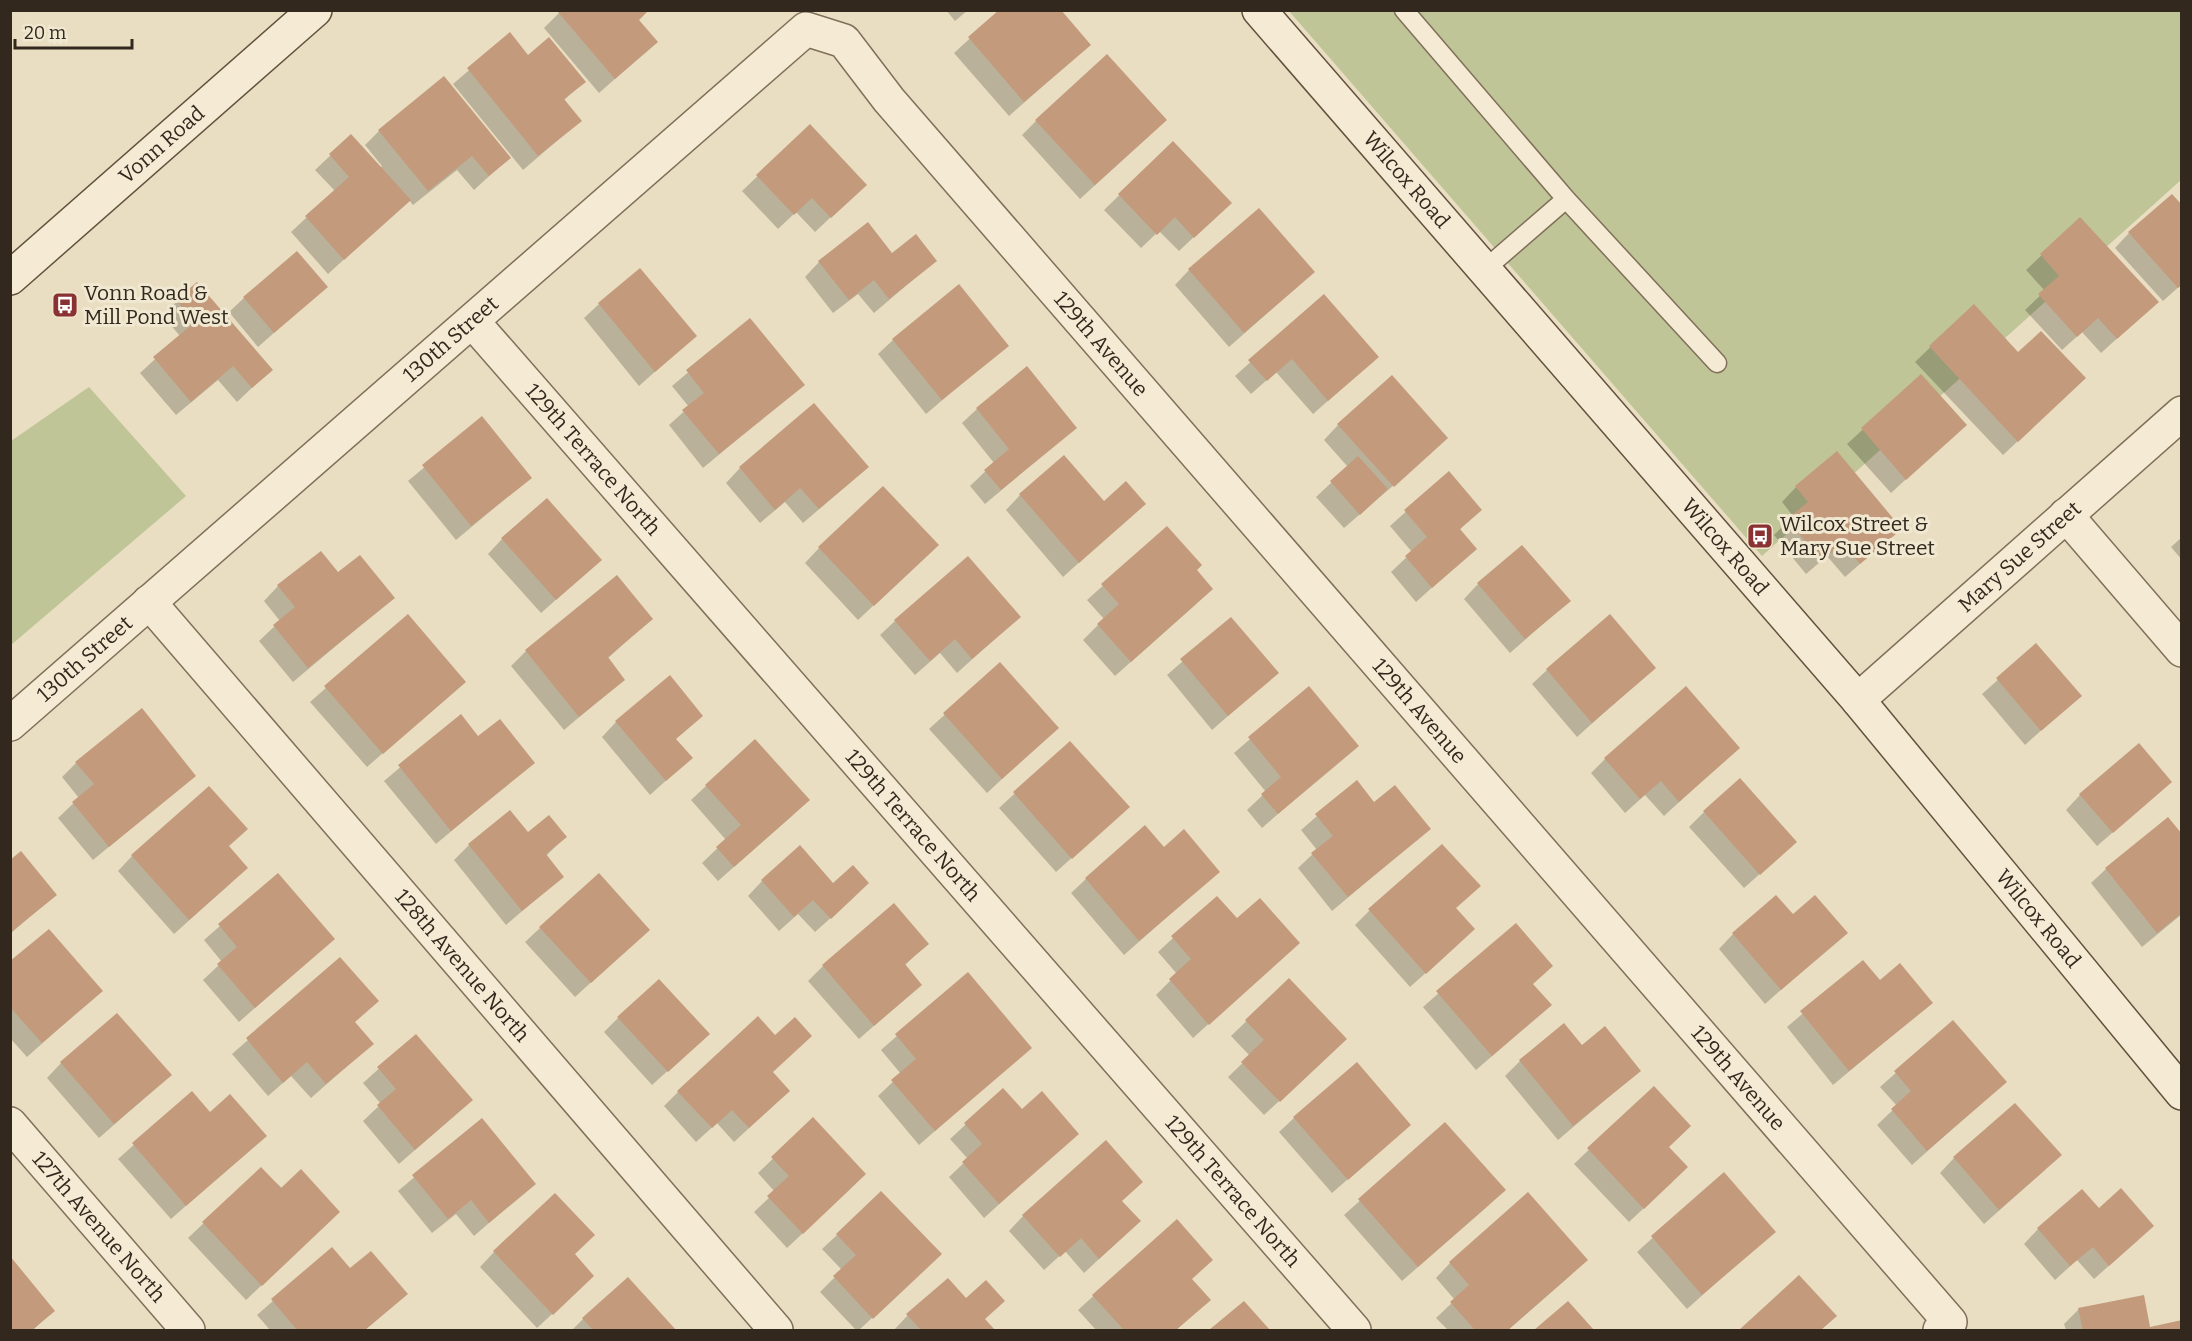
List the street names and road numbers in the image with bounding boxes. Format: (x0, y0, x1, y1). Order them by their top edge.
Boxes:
street label: Vonn Road (114, 100, 210, 189)
street label: Wilcox Road (1357, 126, 1456, 234)
street label: 129th Avenue (1048, 286, 1154, 402)
street label: 130th Street (398, 290, 504, 388)
street label: 129th Terrace North (520, 378, 666, 541)
street label: Wilcox Road (1676, 493, 1774, 601)
street label: Mary Sue Street (1953, 495, 2087, 618)
street label: 130th Street (32, 610, 138, 707)
street label: 129th Avenue (1367, 653, 1472, 769)
street label: 129th Terrace North (840, 744, 986, 907)
street label: Wilcox Road (1990, 864, 2086, 973)
street label: 128th Avenue North (389, 884, 535, 1047)
street label: 129th Avenue (1685, 1020, 1791, 1136)
street label: 129th Terrace North (1159, 1110, 1306, 1273)
street label: 127th Avenue North (27, 1146, 171, 1308)

